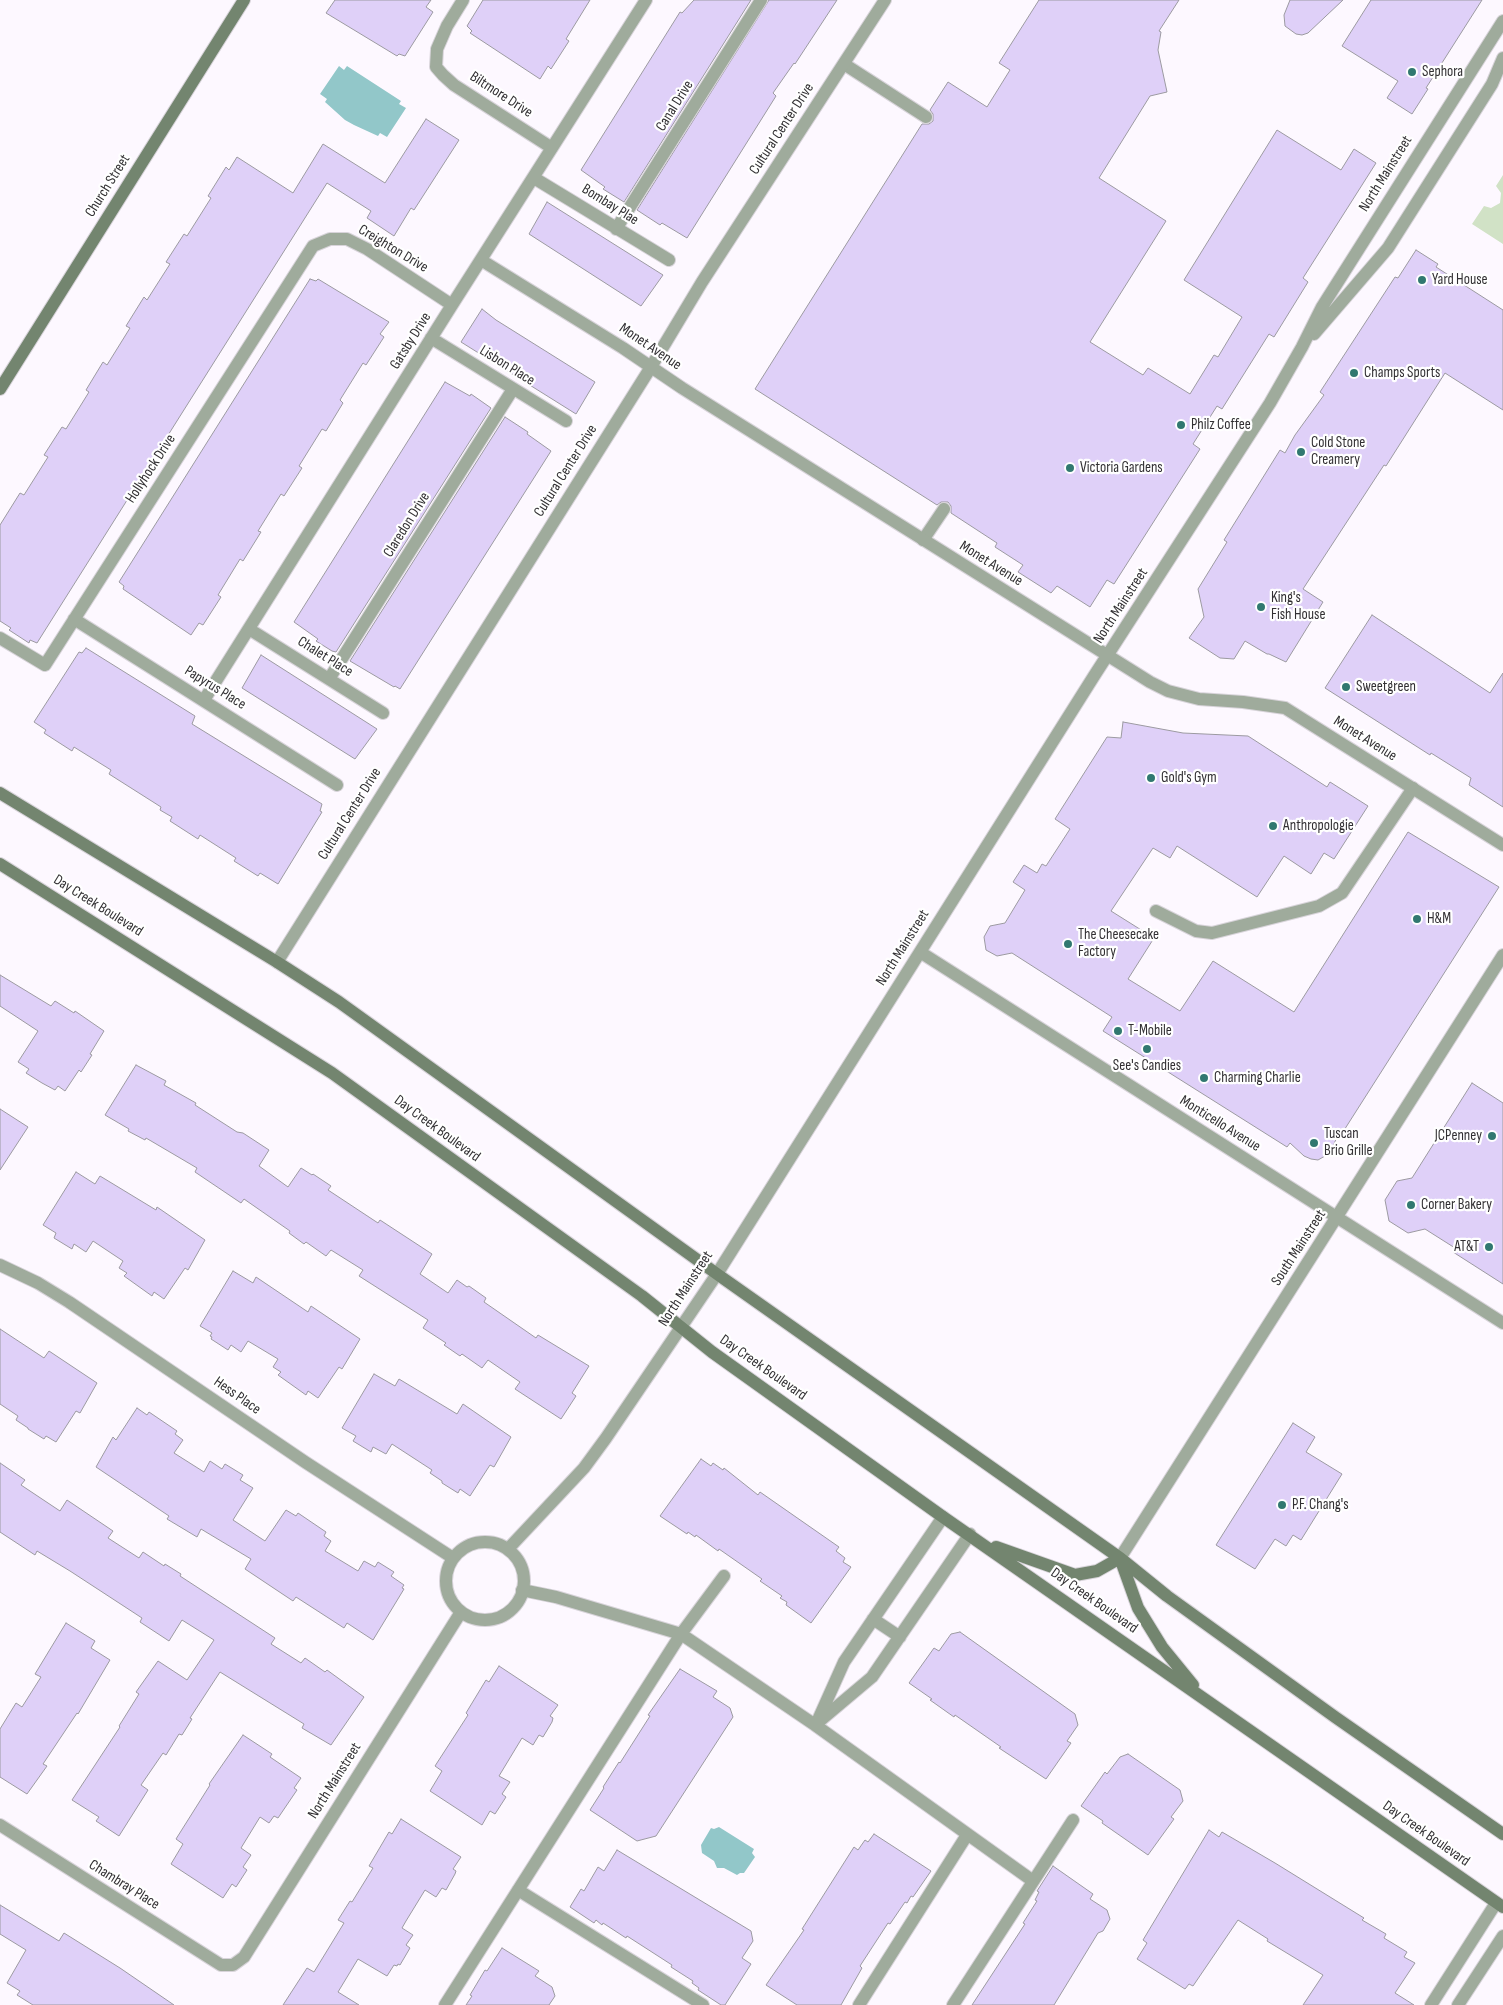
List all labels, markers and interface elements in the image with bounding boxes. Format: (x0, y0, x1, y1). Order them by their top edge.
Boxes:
place label: Sephora (1422, 63, 1463, 81)
marker: Sephora (1406, 66, 1418, 78)
street label: Biltmore Drive (466, 68, 536, 122)
street label: Canal Drive (652, 77, 698, 135)
street label: Cultural Center Drive (746, 80, 818, 178)
street label: North Mainstreet (1356, 133, 1416, 215)
street label: Church Street (82, 151, 134, 221)
street label: Bombay Plae (578, 181, 642, 229)
street label: Creighton Drive (355, 221, 431, 277)
place label: Yard House (1432, 271, 1488, 289)
marker: Yard House (1416, 274, 1428, 286)
street label: Gatsby Drive (387, 309, 435, 373)
street label: Monet Avenue (615, 320, 685, 374)
street label: Lisbon Place (476, 342, 538, 390)
place label: Champs Sports (1364, 364, 1440, 382)
marker: Champs Sports (1348, 367, 1360, 379)
place label: Philz Coffee (1191, 416, 1251, 434)
marker: Philz Coffee (1175, 419, 1187, 431)
street label: Cultural Center Drive (530, 422, 602, 520)
street label: Hollyhock Drive (122, 431, 180, 507)
place label: Cold Stone Creamery (1311, 434, 1365, 469)
marker: Cold Stone Creamery (1295, 446, 1307, 458)
place label: Victoria Gardens (1080, 459, 1163, 477)
marker: Victoria Gardens (1064, 462, 1076, 474)
street label: Claredon Drive (380, 489, 434, 561)
street label: Monet Avenue (956, 538, 1026, 590)
street label: North Mainstreet (1090, 565, 1152, 647)
place label: King's Fish House (1271, 589, 1325, 624)
marker: King's Fish House (1255, 601, 1267, 613)
street label: Chalet Place (294, 633, 356, 681)
street label: Papyrus Place (181, 662, 249, 714)
place label: Sweetgreen (1356, 678, 1416, 696)
marker: Sweetgreen (1340, 681, 1352, 693)
street label: Monet Avenue (1330, 713, 1400, 765)
street label: Cultural Center Drive (314, 765, 386, 863)
place label: Gold's Gym (1161, 769, 1217, 787)
marker: Gold's Gym (1145, 772, 1157, 784)
place label: Anthropologie (1283, 817, 1354, 835)
marker: Anthropologie (1267, 820, 1279, 832)
street label: Day Creek Boulevard (50, 871, 146, 941)
street label: North Mainstreet (873, 907, 933, 989)
place label: H&M (1427, 910, 1451, 928)
marker: H&M (1411, 913, 1423, 925)
place label: The Cheesecake Factory (1078, 926, 1159, 961)
marker: The Cheesecake Factory (1062, 938, 1074, 950)
place label: T-Mobile (1128, 1022, 1172, 1040)
marker: T-Mobile (1112, 1025, 1124, 1037)
marker: See's Candies (1141, 1043, 1153, 1055)
place label: See's Candies (1113, 1057, 1181, 1075)
place label: Charming Charlie (1214, 1069, 1301, 1087)
marker: Charming Charlie (1198, 1072, 1210, 1084)
street label: Day Creek Boulevard (390, 1092, 484, 1166)
street label: Monticello Avenue (1176, 1092, 1264, 1156)
place label: Tuscan Brio Grille (1324, 1125, 1373, 1160)
place label: JCPenney (1435, 1127, 1482, 1145)
marker: JCPenney (1486, 1130, 1498, 1142)
marker: Tuscan Brio Grille (1308, 1137, 1320, 1149)
place label: Corner Bakery (1421, 1196, 1492, 1214)
marker: Corner Bakery (1405, 1199, 1417, 1211)
street label: South Mainstreet (1268, 1207, 1330, 1289)
place label: AT&T (1454, 1238, 1479, 1256)
marker: AT&T (1483, 1241, 1495, 1253)
street label: North Mainstreet (655, 1248, 717, 1330)
street label: Day Creek Boulevard (716, 1331, 810, 1405)
street label: Hess Place (210, 1373, 264, 1419)
place label: P.F. Chang's (1292, 1496, 1349, 1514)
marker: P.F. Chang's (1276, 1499, 1288, 1511)
street label: Day Creek Boulevard (1047, 1564, 1141, 1638)
street label: North Mainstreet (305, 1740, 365, 1822)
street label: Day Creek Boulevard (1379, 1797, 1473, 1871)
street label: Chambray Place (85, 1856, 163, 1914)

